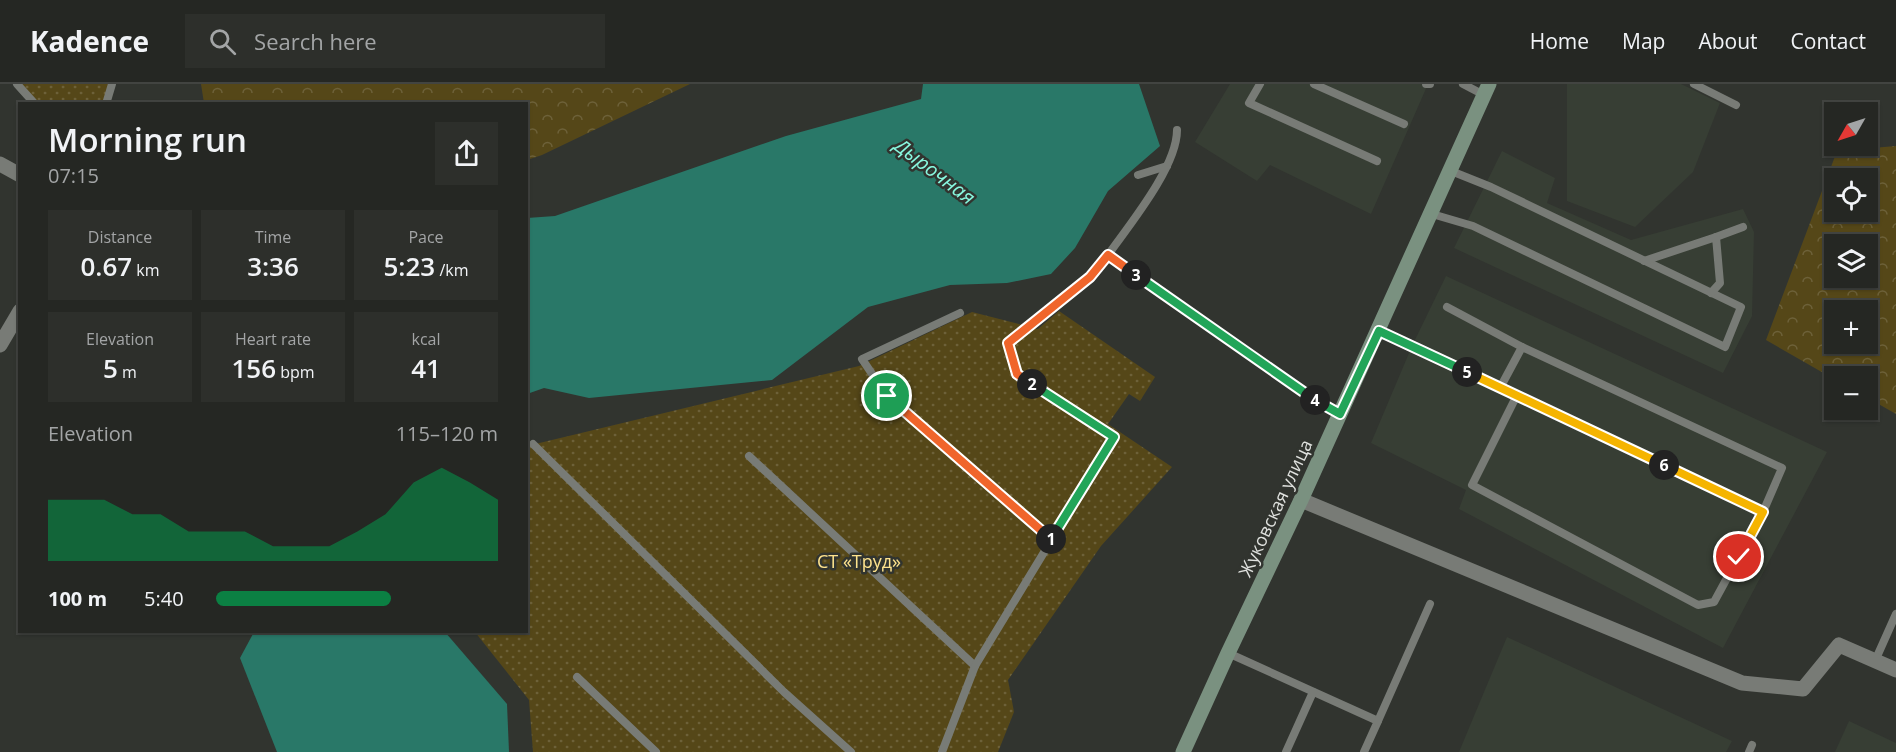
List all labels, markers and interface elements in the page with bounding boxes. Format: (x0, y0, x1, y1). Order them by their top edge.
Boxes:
search box (185, 14, 605, 68)
text: Kadence (30, 22, 149, 60)
icon: search (206, 25, 239, 58)
text: Search here (254, 26, 377, 56)
text: Home (1530, 27, 1589, 55)
text: Map (1622, 27, 1665, 55)
text: About (1698, 27, 1758, 55)
text: Contact (1791, 27, 1866, 55)
north arrow (1824, 102, 1878, 156)
map controls (1824, 102, 1878, 420)
text: Morning run (48, 117, 247, 162)
button: share (435, 122, 498, 185)
water label: Дырочная (887, 131, 981, 210)
text: 07:15 (48, 162, 99, 189)
button: locate (1824, 168, 1878, 222)
text: Distance (88, 226, 152, 248)
text: Time (255, 226, 291, 248)
text: Pace (408, 226, 444, 248)
button: layers (1824, 234, 1878, 288)
text: 0.67 (80, 248, 132, 284)
text: 3:36 (247, 248, 299, 284)
text: 5:23 (384, 248, 435, 284)
text: km (132, 259, 160, 281)
text: /km (435, 259, 468, 281)
pin: 3 (1121, 260, 1151, 290)
text: 3 (1131, 264, 1141, 286)
button: + (1824, 300, 1878, 354)
text: Elevation (86, 328, 154, 350)
text: Heart rate (235, 328, 311, 350)
text: kcal (412, 328, 441, 350)
text: 5 (103, 350, 118, 386)
text: 156 (231, 350, 276, 386)
text: 41 (411, 350, 441, 386)
pin: 5 (1452, 357, 1482, 387)
text: m (118, 361, 137, 383)
text: bpm (276, 361, 315, 383)
text: 5 (1462, 361, 1472, 383)
button: − (1824, 366, 1878, 420)
pin: 2 (1017, 369, 1047, 399)
pin (861, 370, 912, 421)
text: 2 (1027, 373, 1037, 395)
icon: arrive (870, 379, 903, 412)
pin: 4 (1300, 385, 1330, 415)
text: 4 (1310, 389, 1320, 411)
text: Elevation (48, 420, 133, 447)
text: 115–120 m (396, 420, 498, 447)
street label: Жуковская улица (1233, 435, 1317, 581)
pin: 6 (1649, 450, 1679, 480)
text: 6 (1659, 454, 1669, 476)
pin: 1 (1036, 524, 1066, 554)
text: 1 (1046, 528, 1056, 550)
pin (1713, 531, 1764, 582)
icon: check (1722, 540, 1755, 573)
park label: СТ «Труд» (817, 549, 901, 573)
text: 100 m (48, 585, 107, 612)
text: 5:40 (144, 585, 184, 612)

